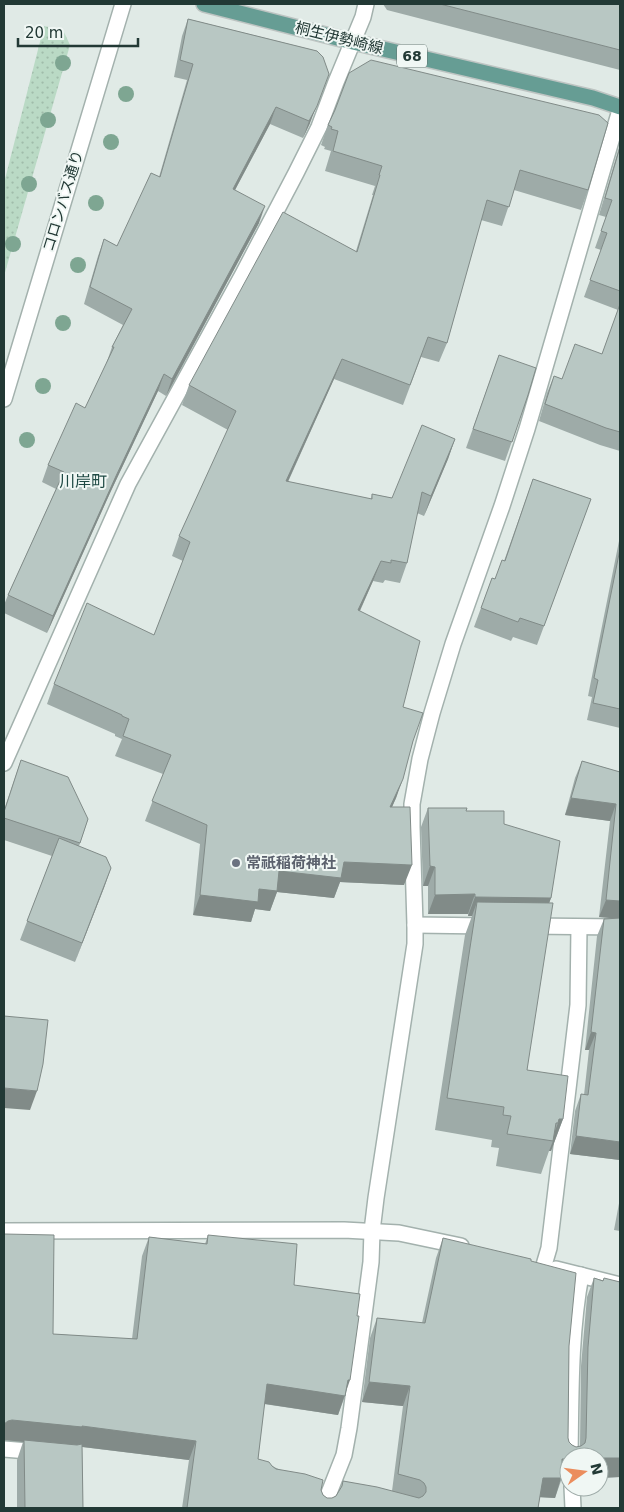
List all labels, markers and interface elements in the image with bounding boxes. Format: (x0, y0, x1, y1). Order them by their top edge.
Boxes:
scale bar (18, 15, 138, 47)
street label: 桐生伊勢崎線 (293, 18, 385, 58)
text: 20 m (25, 24, 63, 42)
road number: 68 (397, 44, 427, 68)
street label: コロンバス通り (39, 148, 87, 254)
district label: 川岸町 (59, 472, 107, 491)
place label: 常祇稲荷神社 (246, 854, 336, 872)
marker: 常祇稲荷神社 (230, 857, 242, 869)
north arrow (559, 1447, 609, 1497)
text: N (587, 1461, 606, 1476)

